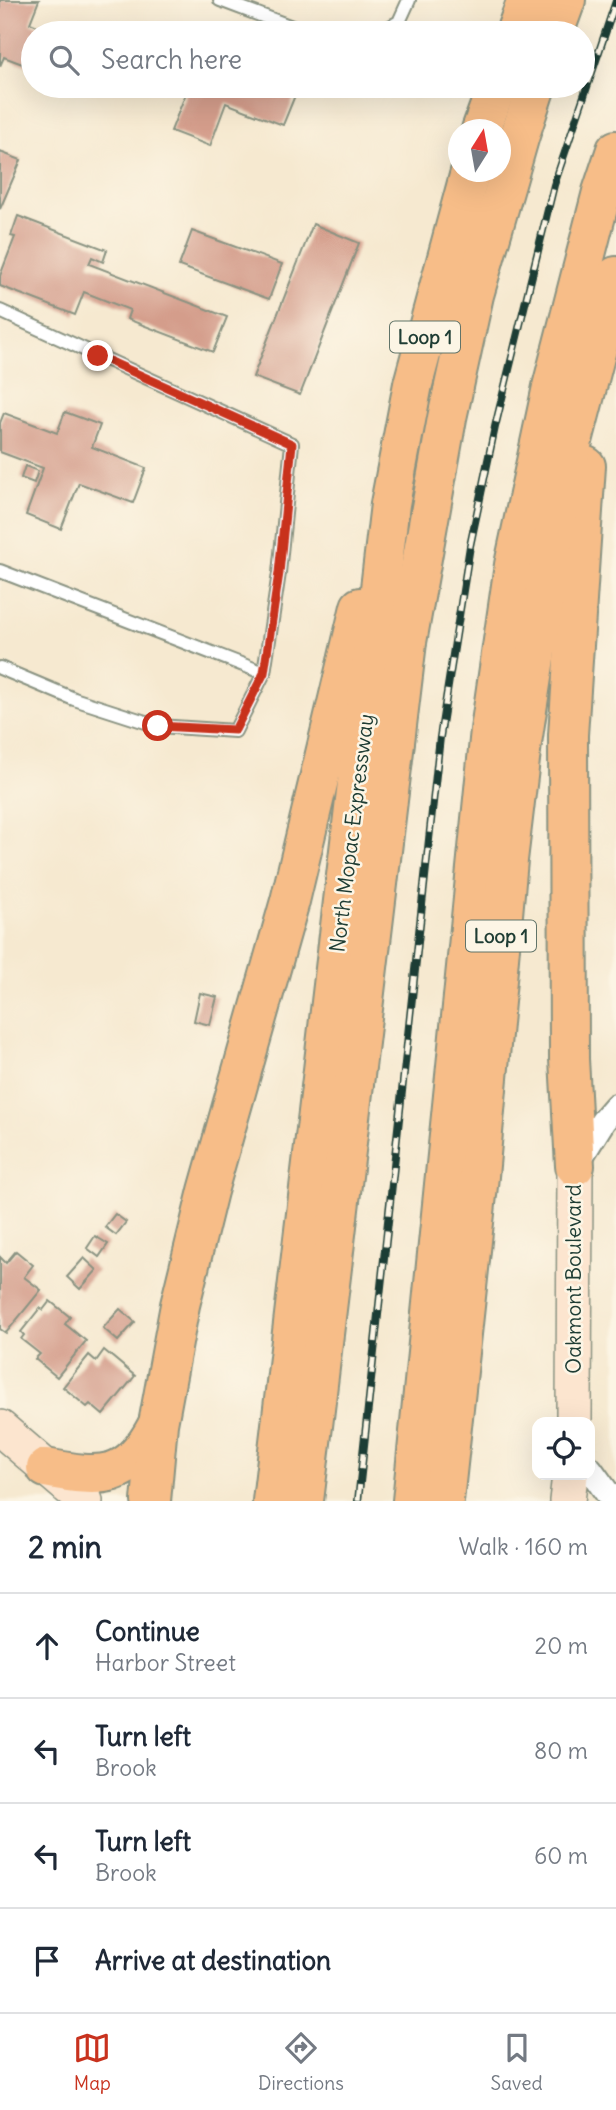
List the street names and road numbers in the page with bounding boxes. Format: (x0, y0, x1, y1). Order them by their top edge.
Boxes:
road number: Loop 1 (390, 322, 460, 352)
street label: North Mopac Expressway (323, 712, 380, 954)
road number: Loop 1 (466, 920, 536, 952)
street label: Oakmont Boulevard (560, 1184, 587, 1374)

